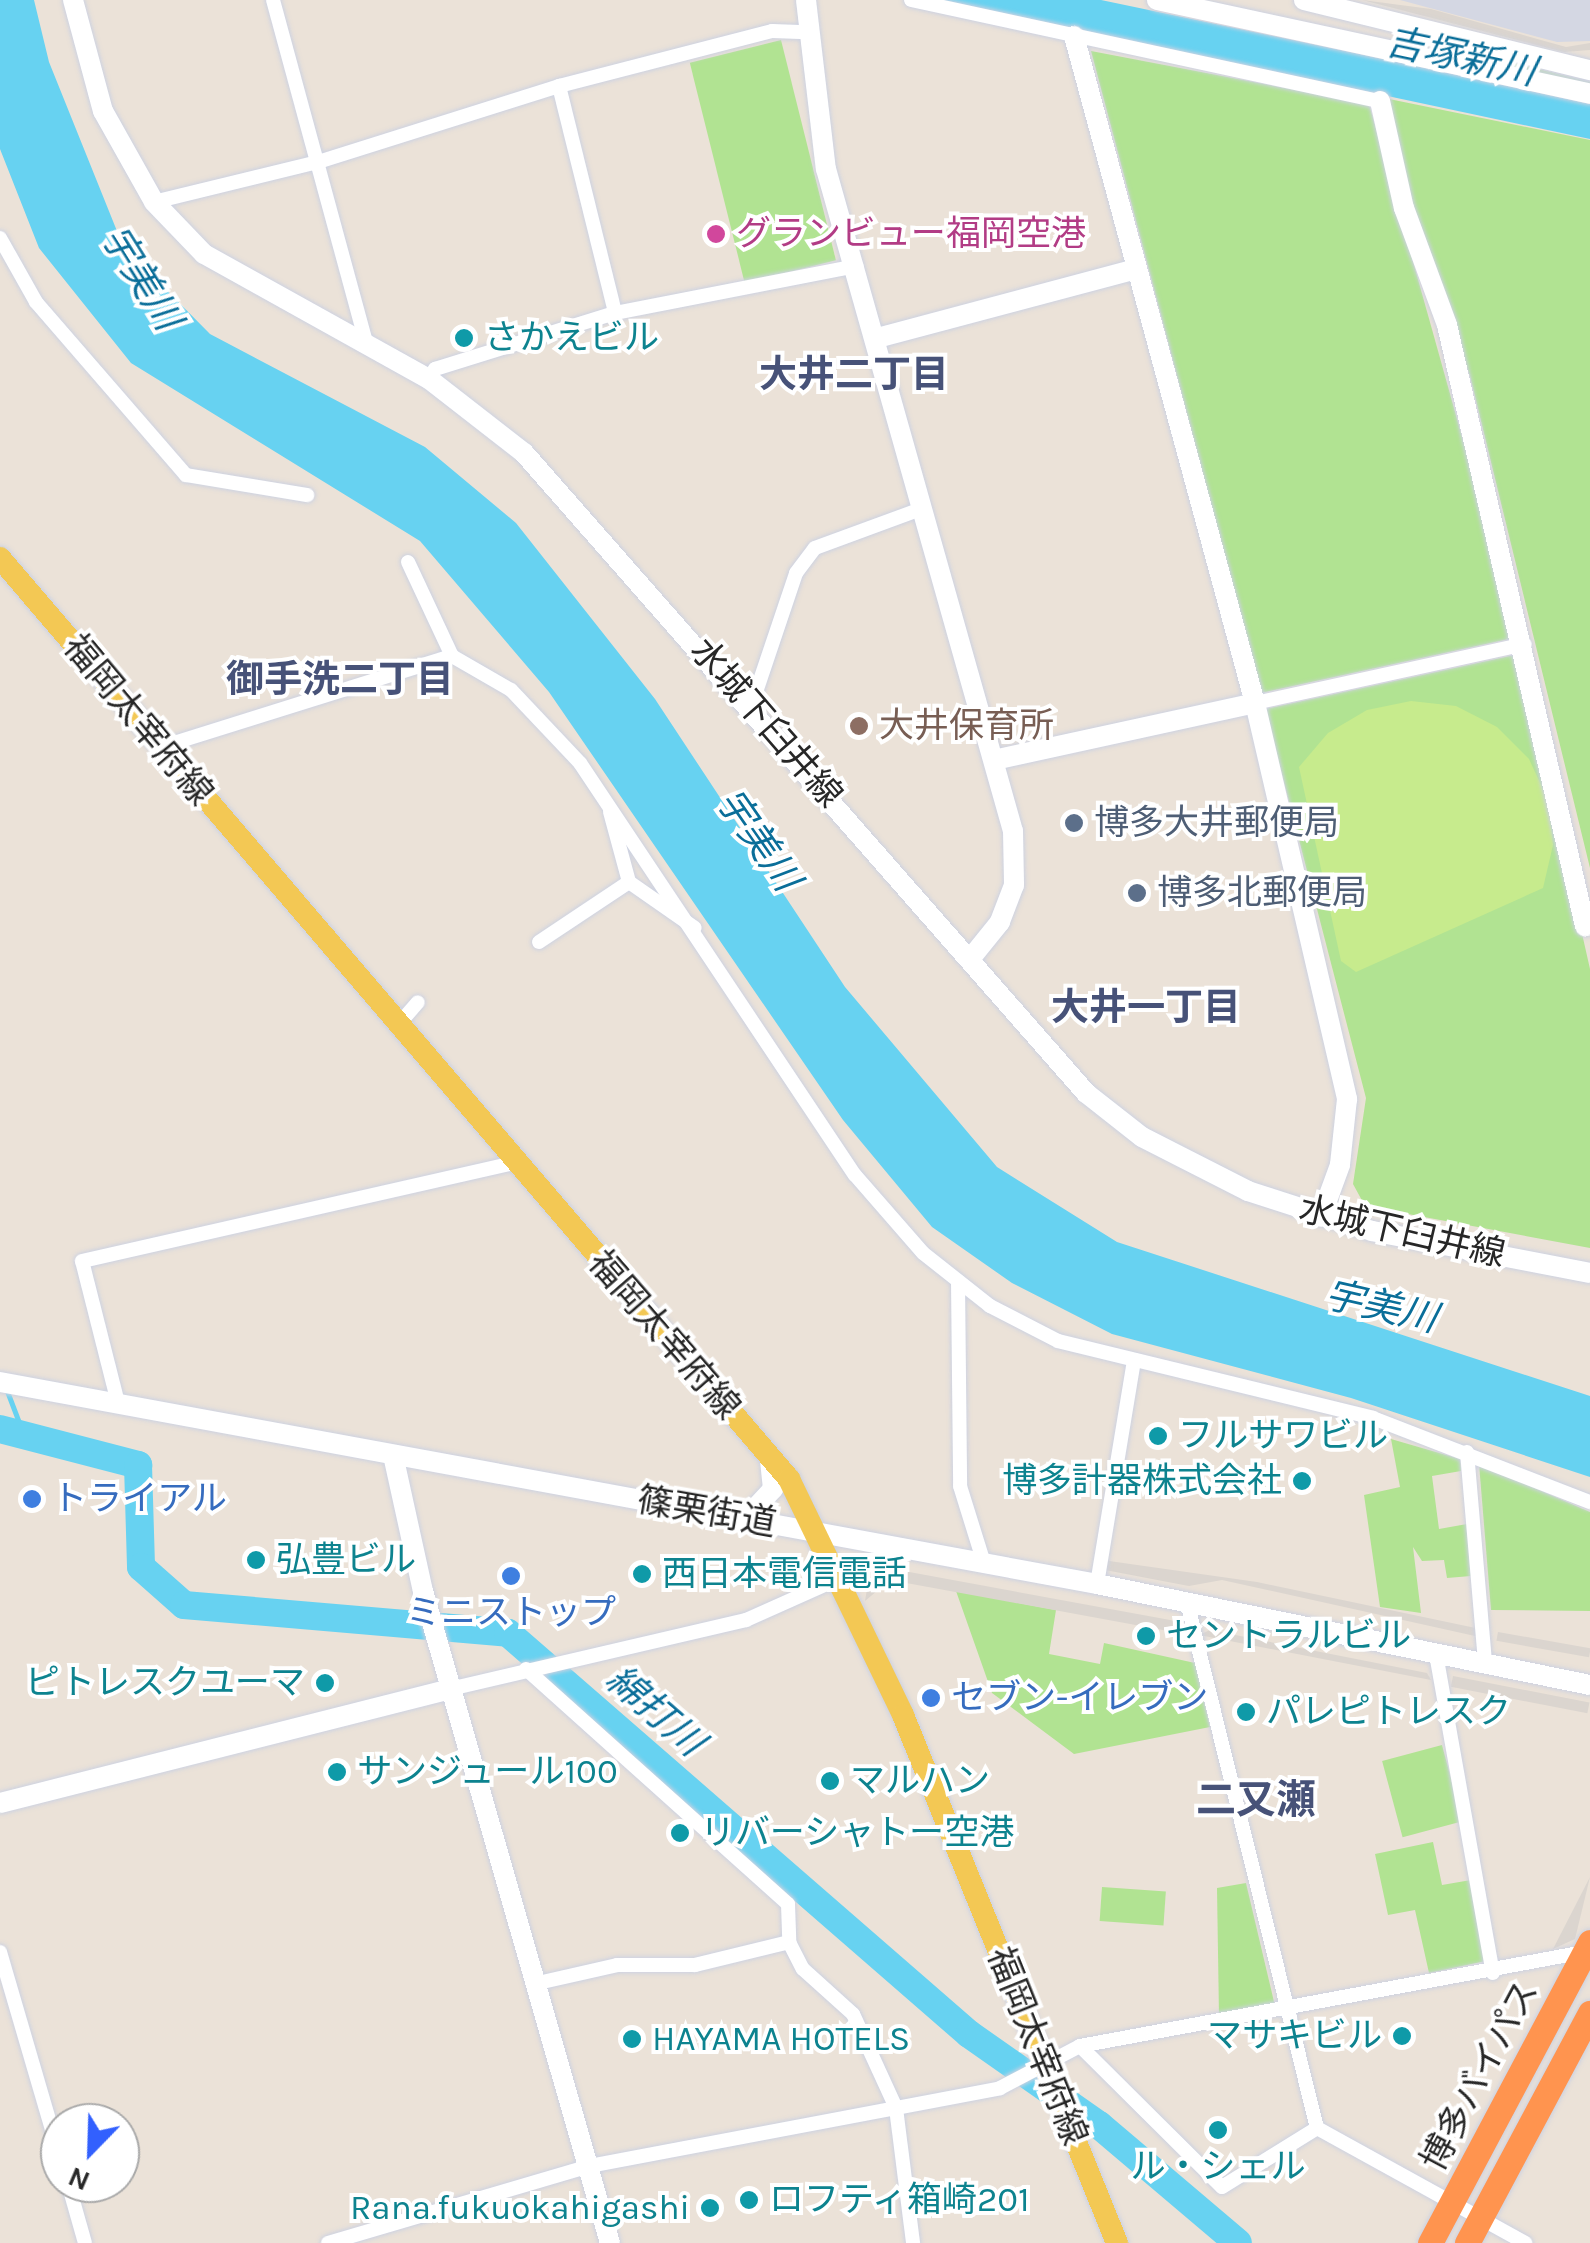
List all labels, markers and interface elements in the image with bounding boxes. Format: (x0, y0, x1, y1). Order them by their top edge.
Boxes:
water label: 吉塚新川 (1382, 19, 1540, 95)
place label: グランビュー福岡空港 (736, 213, 1086, 255)
water label: 宇美川 (91, 218, 191, 338)
marker: グランビュー福岡空港 (705, 223, 727, 245)
place label: さかえビル (484, 317, 659, 359)
marker: さかえビル (453, 327, 475, 349)
district label: 大井二丁目 (759, 352, 949, 398)
street label: 福岡太宰府線 (54, 626, 222, 814)
street label: 水城下臼井線 (681, 630, 851, 816)
district label: 御手洗二丁目 (226, 657, 454, 703)
place label: 大井保育所 (879, 705, 1054, 747)
marker: 大井保育所 (848, 715, 870, 737)
water label: 宇美川 (707, 780, 809, 900)
place label: 博多大井郵便局 (1094, 802, 1339, 844)
marker: 博多大井郵便局 (1063, 812, 1085, 834)
place label: 博多北郵便局 (1157, 872, 1367, 914)
marker: 博多北郵便局 (1126, 882, 1148, 904)
district label: 大井一丁目 (1051, 985, 1241, 1031)
street label: 水城下臼井線 (1295, 1188, 1509, 1276)
street label: 福岡太宰府線 (579, 1242, 749, 1428)
water label: 宇美川 (1320, 1272, 1442, 1342)
place label: フルサワビル (1178, 1415, 1388, 1457)
marker: フルサワビル (1147, 1425, 1169, 1447)
place label: 博多計器株式会社 (1002, 1460, 1282, 1502)
marker: 博多計器株式会社 (1291, 1470, 1313, 1492)
place label: トライアル (52, 1478, 227, 1520)
street label: 篠栗街道 (634, 1479, 780, 1545)
marker: トライアル (21, 1488, 43, 1510)
place label: 弘豊ビル (276, 1539, 416, 1581)
marker: 弘豊ビル (245, 1549, 267, 1571)
place label: 西日本電信電話 (662, 1553, 907, 1595)
marker: 西日本電信電話 (631, 1563, 653, 1585)
marker: ミニストップ (500, 1565, 522, 1587)
place label: ミニストップ (406, 1592, 616, 1634)
place label: セントラルビル (1166, 1615, 1411, 1657)
marker: セントラルビル (1135, 1625, 1157, 1647)
water label: 綿打川 (597, 1656, 713, 1766)
place label: ピトレスクユーマ (25, 1662, 305, 1704)
marker: ピトレスクユーマ (314, 1672, 336, 1694)
place label: セブン-イレブン (951, 1677, 1208, 1719)
marker: セブン-イレブン (920, 1687, 942, 1709)
place label: パレピトレスク (1266, 1691, 1511, 1733)
marker: パレピトレスク (1235, 1701, 1257, 1723)
place label: サンジュール100 (357, 1751, 620, 1793)
place label: マルハン (850, 1760, 990, 1802)
marker: サンジュール100 (326, 1761, 348, 1783)
marker: マルハン (819, 1770, 841, 1792)
district label: 二又瀬 (1196, 1776, 1316, 1824)
place label: リバーシャトー空港 (700, 1812, 1015, 1854)
marker: リバーシャトー空港 (669, 1822, 691, 1844)
street label: 福岡太宰府線 (978, 1941, 1096, 2151)
street label: 博多バイパス (1412, 1973, 1548, 2179)
place label: マサキビル (1207, 2015, 1382, 2057)
place label: HAYAMA HOTELS (652, 2018, 910, 2060)
marker: マサキビル (1391, 2025, 1413, 2047)
marker: HAYAMA HOTELS (621, 2028, 643, 2050)
north arrow (40, 2103, 140, 2203)
marker: ル・シェル (1207, 2119, 1229, 2141)
place label: ル・シェル (1131, 2146, 1305, 2188)
text: N (63, 2160, 95, 2198)
place label: ロフティ箱崎201 (769, 2179, 1032, 2221)
place label: Rana.fukuokahigashi (350, 2187, 690, 2229)
marker: ロフティ箱崎201 (738, 2189, 760, 2211)
marker: Rana.fukuokahigashi (699, 2197, 721, 2219)

